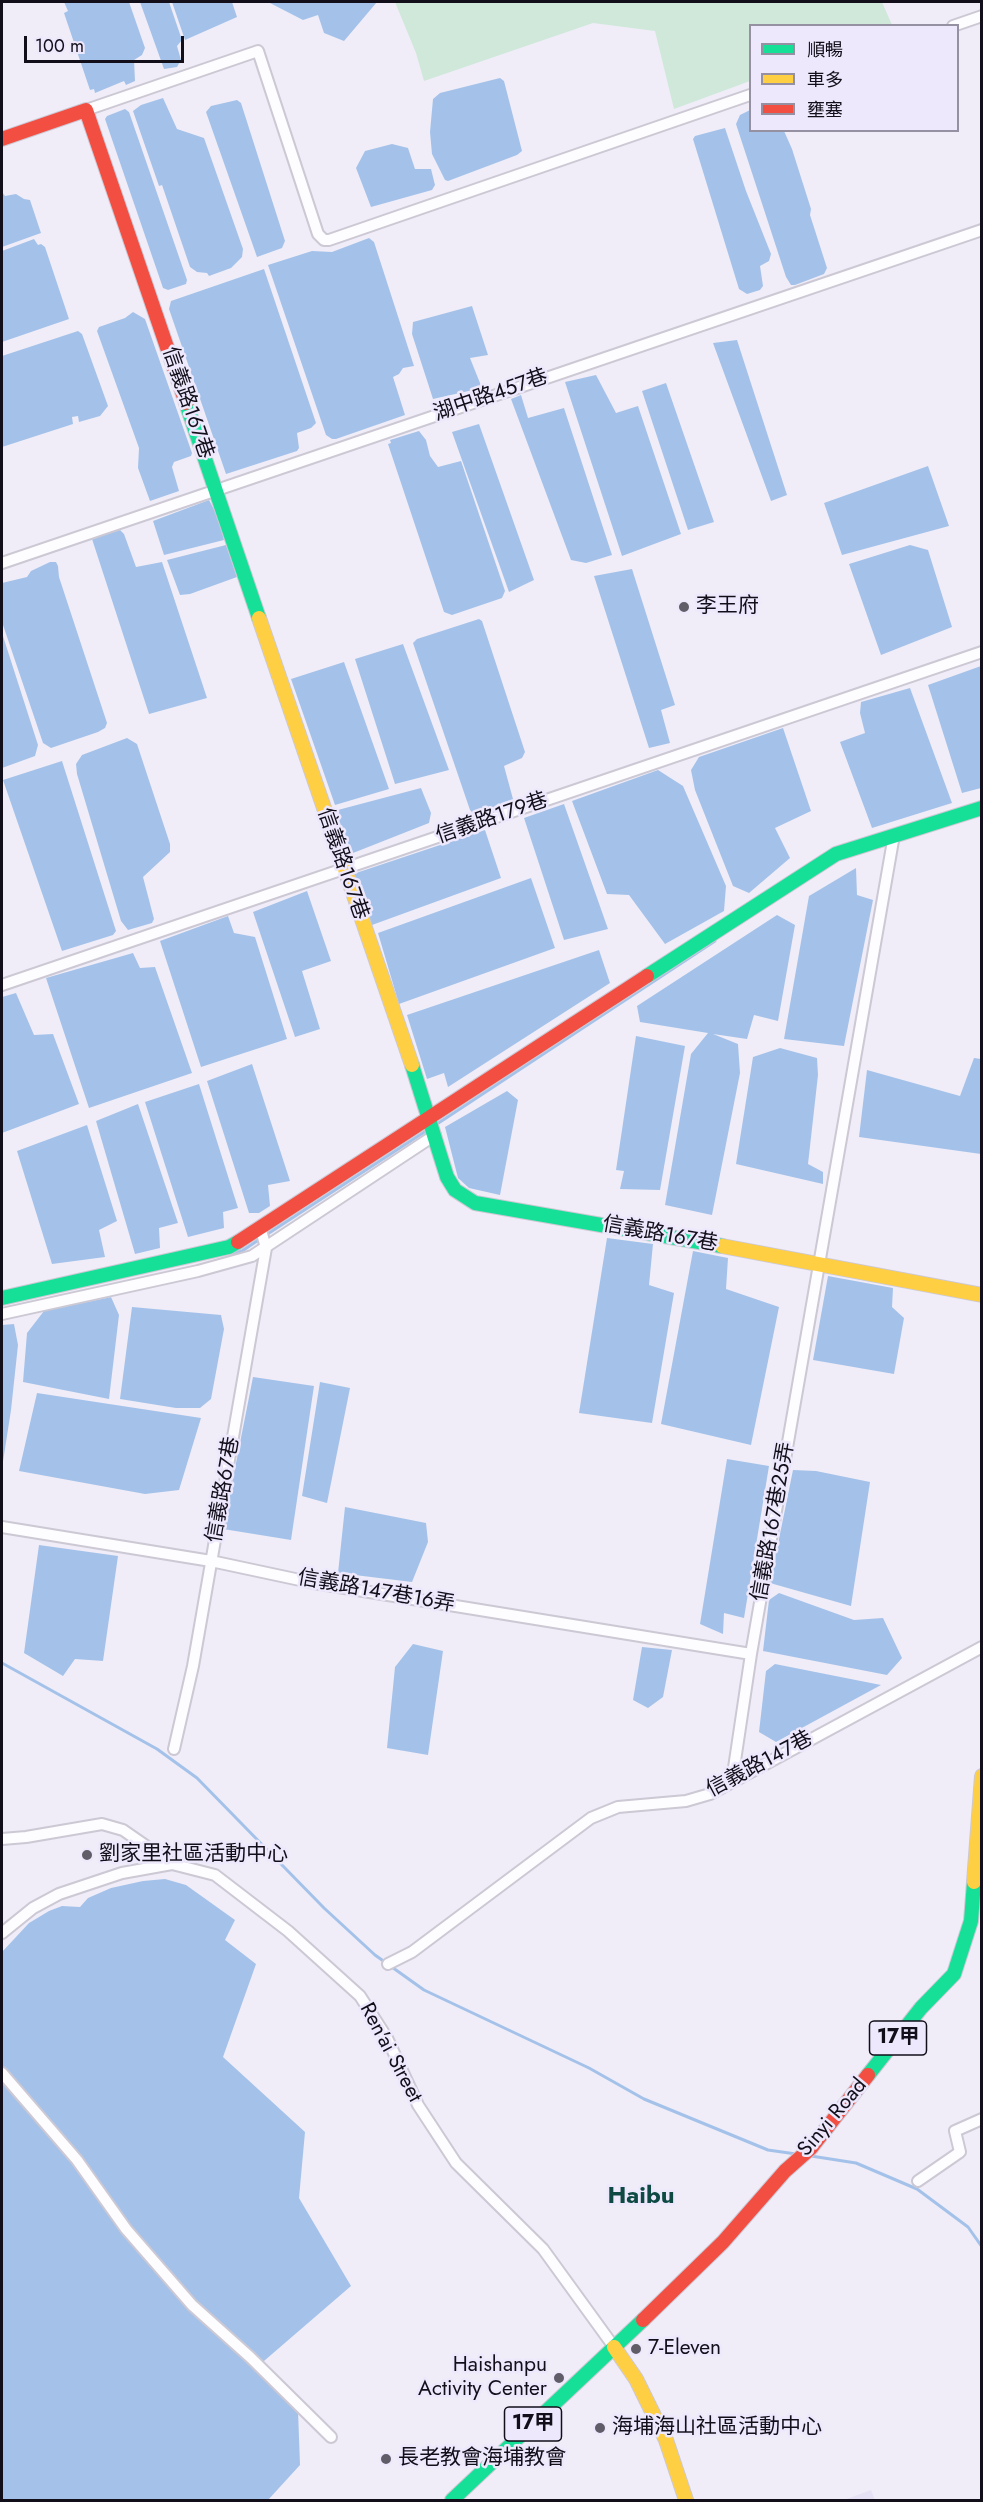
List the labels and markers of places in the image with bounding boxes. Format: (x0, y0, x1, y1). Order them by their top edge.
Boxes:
place label: 李王府 (696, 594, 759, 620)
marker: 李王府 (677, 600, 691, 614)
place label: 劉家里社區活動中心 (99, 1842, 288, 1868)
marker: 劉家里社區活動中心 (80, 1848, 94, 1862)
place label: 7-Eleven (648, 2336, 721, 2362)
marker: 7-Eleven (629, 2342, 643, 2356)
place label: Haishanpu Activity Center (418, 2353, 547, 2403)
marker: Haishanpu Activity Center (552, 2371, 566, 2385)
place label: 海埔海山社區活動中心 (612, 2415, 822, 2441)
marker: 海埔海山社區活動中心 (593, 2421, 607, 2435)
place label: 長老教會海埔教會 (398, 2446, 566, 2472)
marker: 長老教會海埔教會 (379, 2452, 393, 2466)

